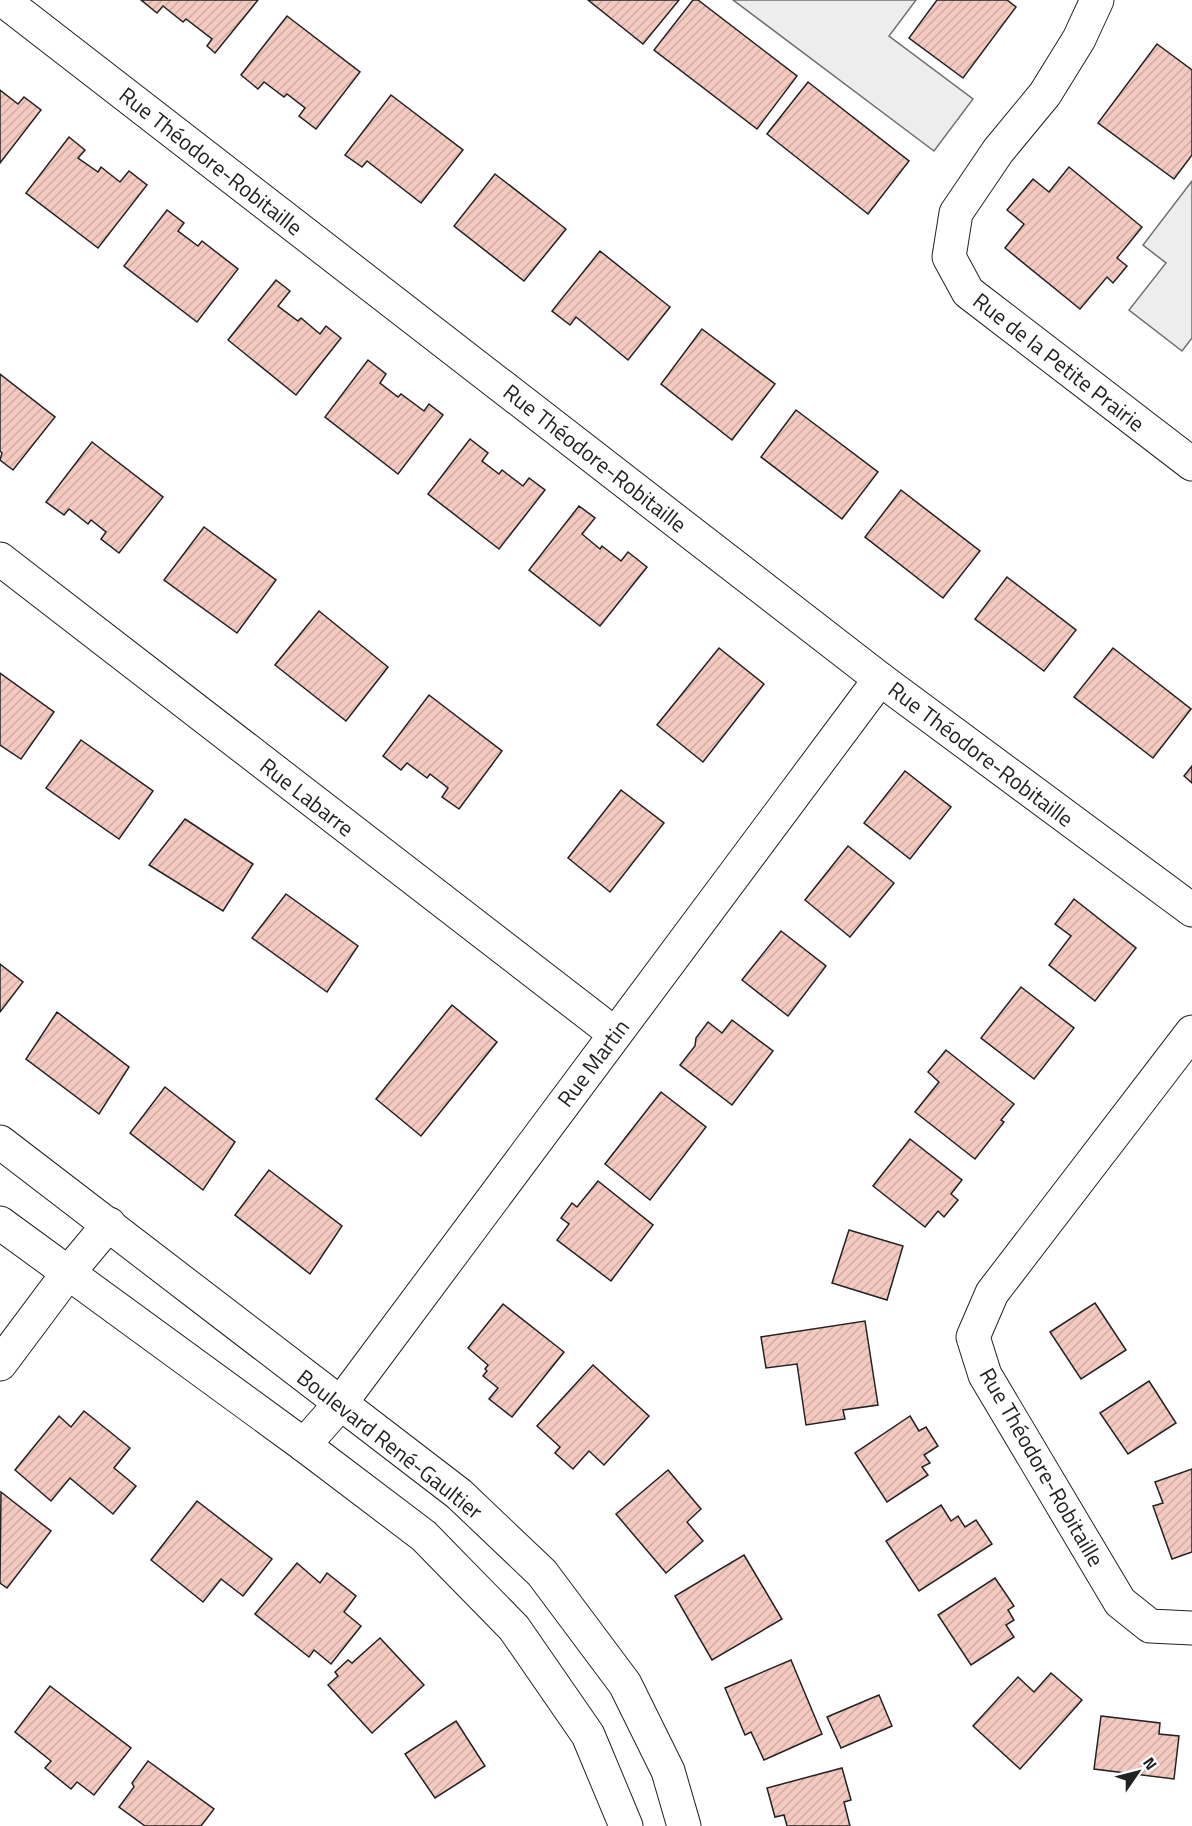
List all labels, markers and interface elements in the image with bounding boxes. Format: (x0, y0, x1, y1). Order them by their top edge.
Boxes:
street label: Rue Théodore-Robitaille (112, 78, 310, 244)
street label: Rue de la Petite Prairie (966, 284, 1152, 440)
street label: Rue Théodore-Robitaille (496, 375, 694, 541)
street label: Rue Théodore-Robitaille (881, 673, 1081, 835)
street label: Rue Labarre (253, 749, 361, 845)
street label: Rue Martin (549, 1012, 637, 1114)
street label: Boulevard René-Gaultier (290, 1361, 490, 1528)
street label: Rue Théodore-Robitaille (971, 1361, 1113, 1573)
north arrow (1108, 1742, 1168, 1802)
text: N (1137, 1752, 1163, 1775)

